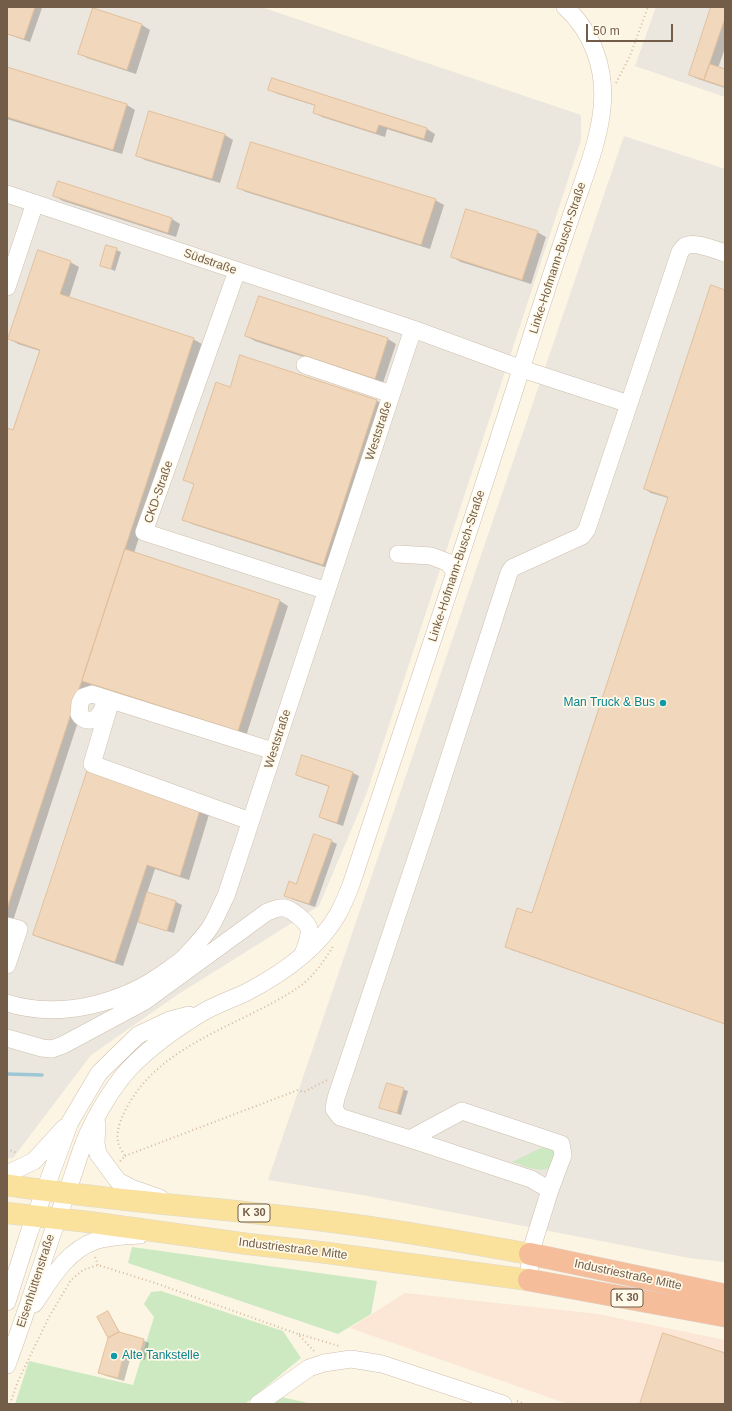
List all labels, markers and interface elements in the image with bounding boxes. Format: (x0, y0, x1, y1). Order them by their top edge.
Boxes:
scale bar (588, 16, 675, 42)
text: 50 m (593, 24, 620, 38)
street label: Linke-Hofmann-Busch-Straße (527, 180, 589, 336)
street label: Südstraße (181, 246, 239, 278)
street label: Weststraße (363, 400, 395, 462)
street label: CKD-Straße (142, 459, 176, 525)
street label: Linke-Hofmann-Busch-Straße (426, 488, 488, 644)
place label: Man Truck & Bus (563, 696, 655, 710)
marker: Man Truck & Bus (658, 698, 668, 708)
street label: Weststraße (262, 708, 294, 770)
road number: K 30 (238, 1204, 270, 1222)
street label: Eisenhüttenstraße (14, 1232, 58, 1330)
street label: Industriestraße Mitte (238, 1235, 348, 1263)
street label: Industriestraße Mitte (573, 1257, 683, 1293)
road number: K 30 (611, 1289, 643, 1307)
place label: Alte Tankstelle (122, 1349, 199, 1363)
marker: Alte Tankstelle (109, 1351, 119, 1361)

